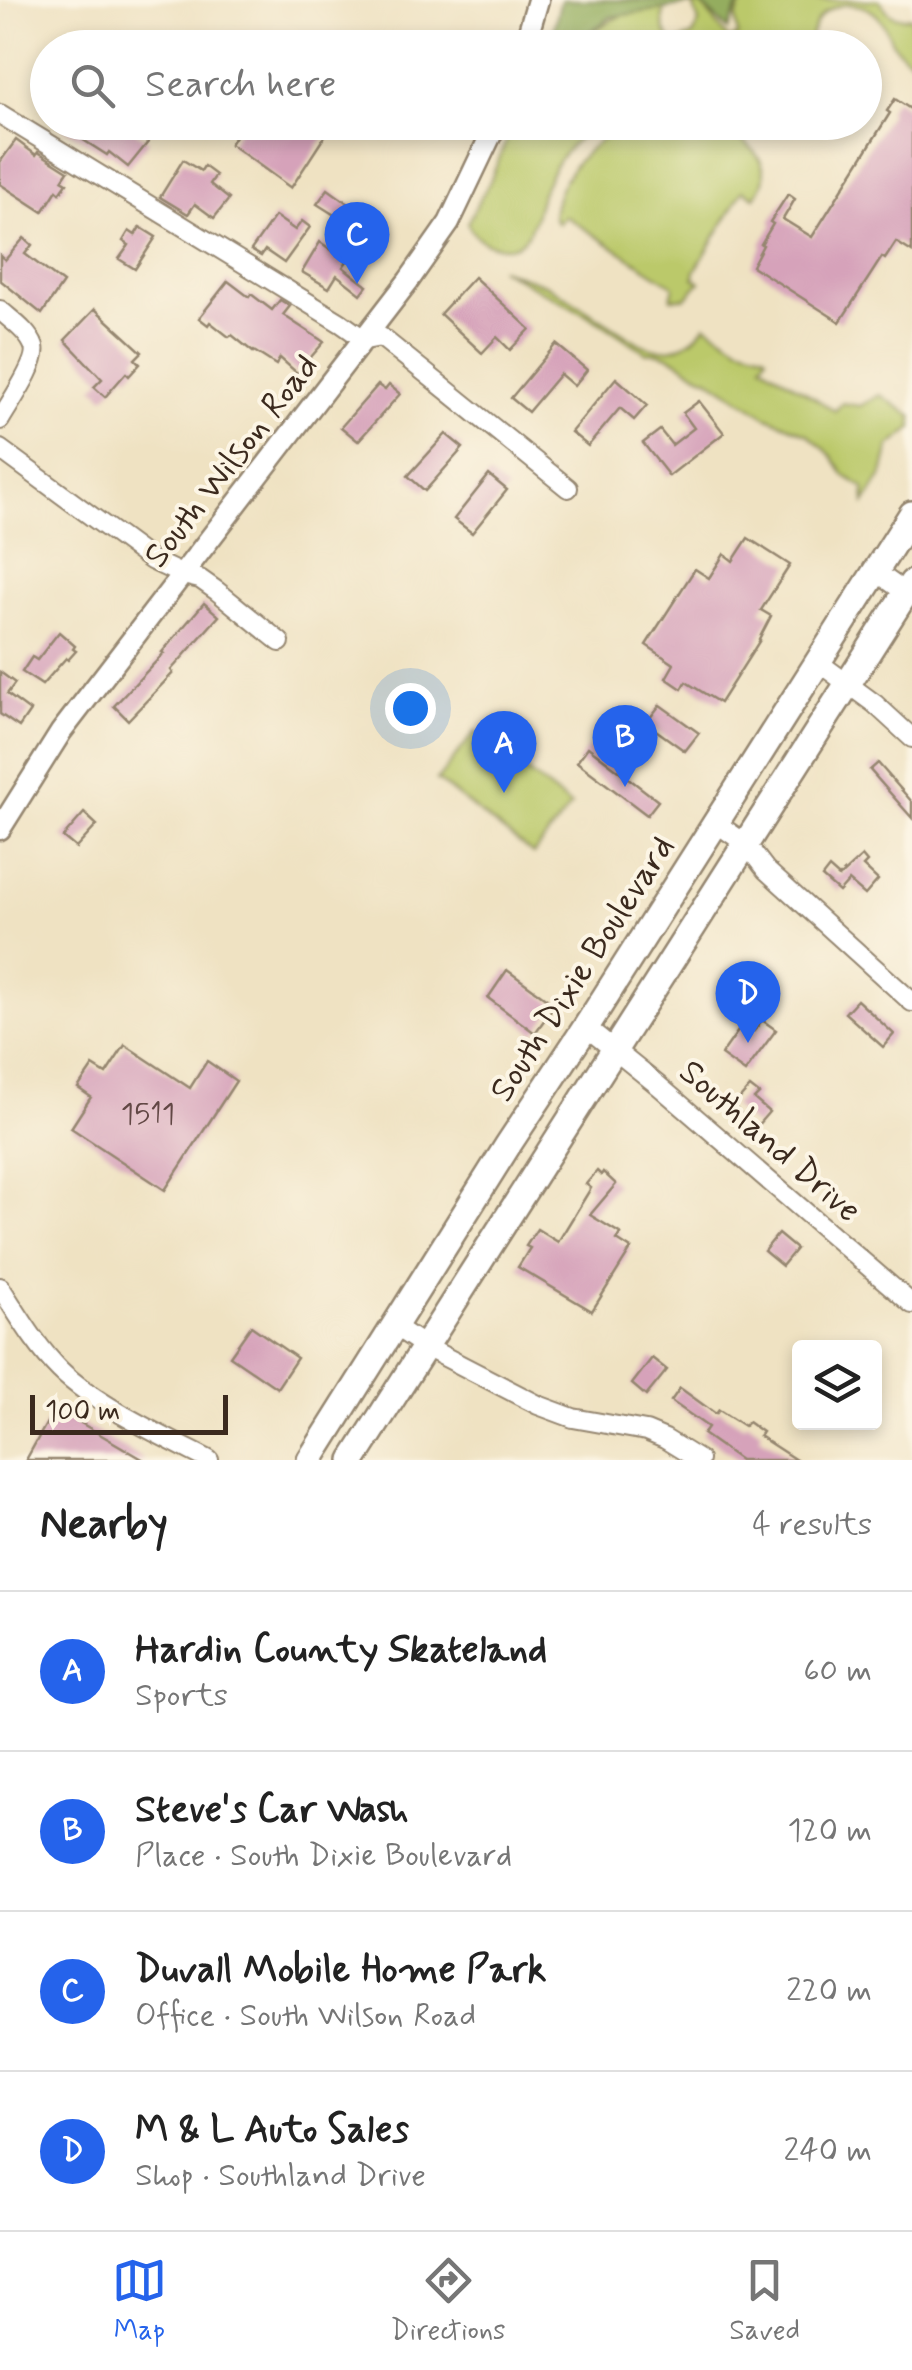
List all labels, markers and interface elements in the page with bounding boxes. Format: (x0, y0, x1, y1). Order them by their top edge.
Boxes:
search box (30, 30, 882, 140)
icon: search (65, 58, 120, 113)
text: Search here (145, 61, 336, 110)
pin: C (324, 202, 390, 284)
street label: South Wilson Road (134, 345, 329, 577)
your location (385, 683, 436, 734)
pin: B (592, 704, 658, 787)
pin: A (472, 710, 536, 793)
street label: South Dixie Boulevard (479, 827, 686, 1111)
pin: D (716, 960, 780, 1043)
street label: Southland Drive (669, 1050, 870, 1233)
house number: 1511 (121, 1095, 175, 1134)
map controls (792, 1340, 882, 1430)
button: layers (792, 1340, 882, 1430)
scale bar (30, 1390, 228, 1434)
text: 100 m (45, 1394, 120, 1431)
text: Nearby (40, 1498, 168, 1553)
text: 4 results (752, 1504, 872, 1546)
text: Hardin County Skateland (135, 1626, 547, 1675)
text: A (62, 1650, 83, 1692)
text: 60 m (803, 1650, 872, 1692)
text: Sports (135, 1675, 228, 1717)
text: Steve's Car Wash (135, 1786, 409, 1835)
text: B (62, 1810, 83, 1852)
text: 120 m (787, 1810, 872, 1852)
text: Place · South Dixie Boulevard (135, 1835, 512, 1877)
text: Duvall Mobile Home Park (135, 1946, 546, 1995)
text: C (61, 1970, 84, 2012)
text: 220 m (786, 1970, 872, 2012)
text: Office · South Wilson Road (135, 1995, 476, 2037)
text: M & L Auto Sales (135, 2106, 409, 2155)
text: D (61, 2130, 84, 2172)
text: 240 m (784, 2130, 872, 2172)
text: Shop · Southland Drive (135, 2155, 426, 2197)
tab: Map (112, 2253, 167, 2350)
tab: Directions (391, 2253, 506, 2350)
tab: Saved (729, 2253, 800, 2350)

